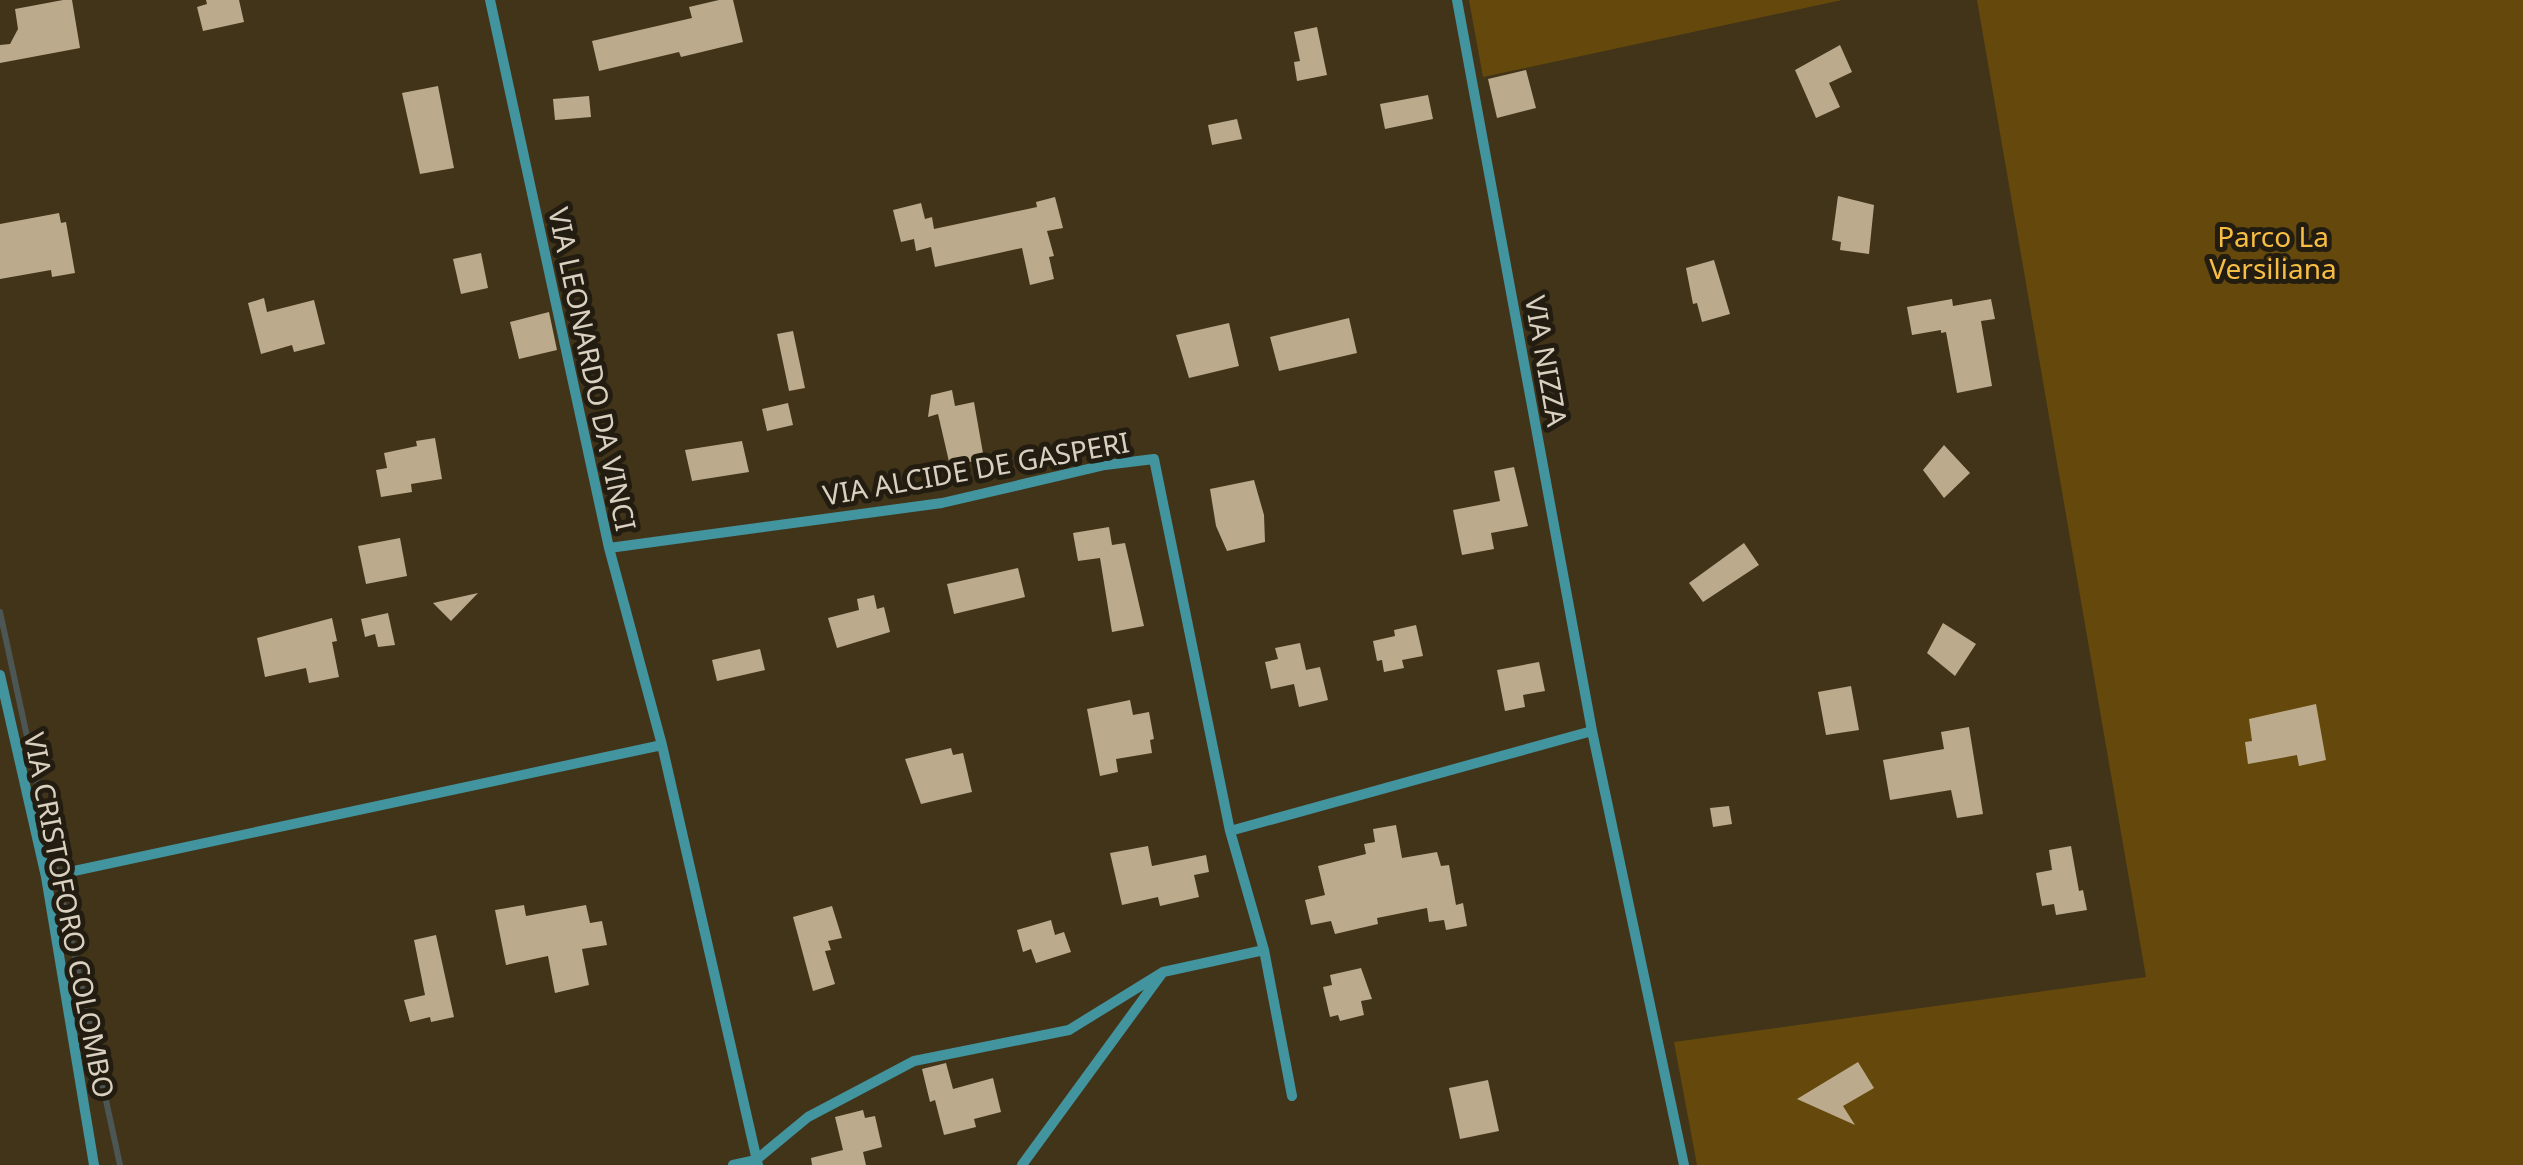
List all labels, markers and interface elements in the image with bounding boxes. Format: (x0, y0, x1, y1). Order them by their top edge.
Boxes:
street label: VIA LEONARDO DA VINCI (540, 204, 646, 534)
park label: Parco La Versiliana (2209, 217, 2337, 287)
street label: VIA NIZZA (1517, 293, 1577, 429)
street label: VIA ALCIDE DE GASPERI (820, 422, 1132, 514)
street label: VIA CRISTOFORO COLOMBO (16, 729, 124, 1101)

